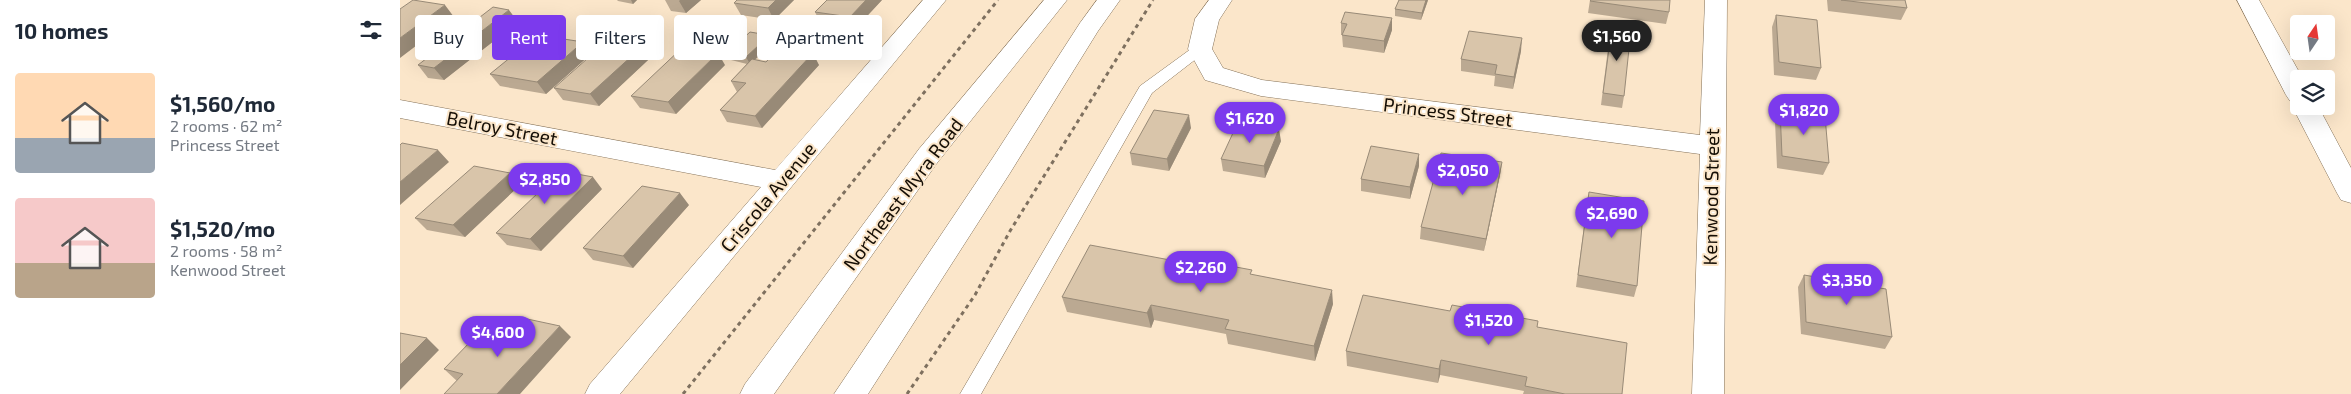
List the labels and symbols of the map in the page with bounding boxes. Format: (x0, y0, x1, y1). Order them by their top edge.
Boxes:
north arrow (2290, 15, 2335, 60)
pin: $1,560 (1576, 20, 1658, 62)
street label: Princess Street (1382, 92, 1514, 131)
pin: $1,820 (1763, 94, 1845, 136)
pin: $1,620 (1209, 102, 1291, 144)
street label: Belroy Street (445, 106, 559, 150)
street label: Northeast Myra Road (838, 113, 967, 274)
street label: Kenwood Street (1698, 128, 1723, 266)
street label: Criscola Avenue (715, 137, 820, 256)
pin: $2,050 (1422, 154, 1504, 196)
pin: $2,850 (504, 162, 586, 205)
pin: $2,690 (1571, 196, 1653, 239)
pin: $2,260 (1160, 250, 1242, 293)
pin: $3,350 (1806, 264, 1888, 306)
pin: $1,520 (1448, 304, 1530, 346)
pin: $4,600 (457, 316, 539, 358)

